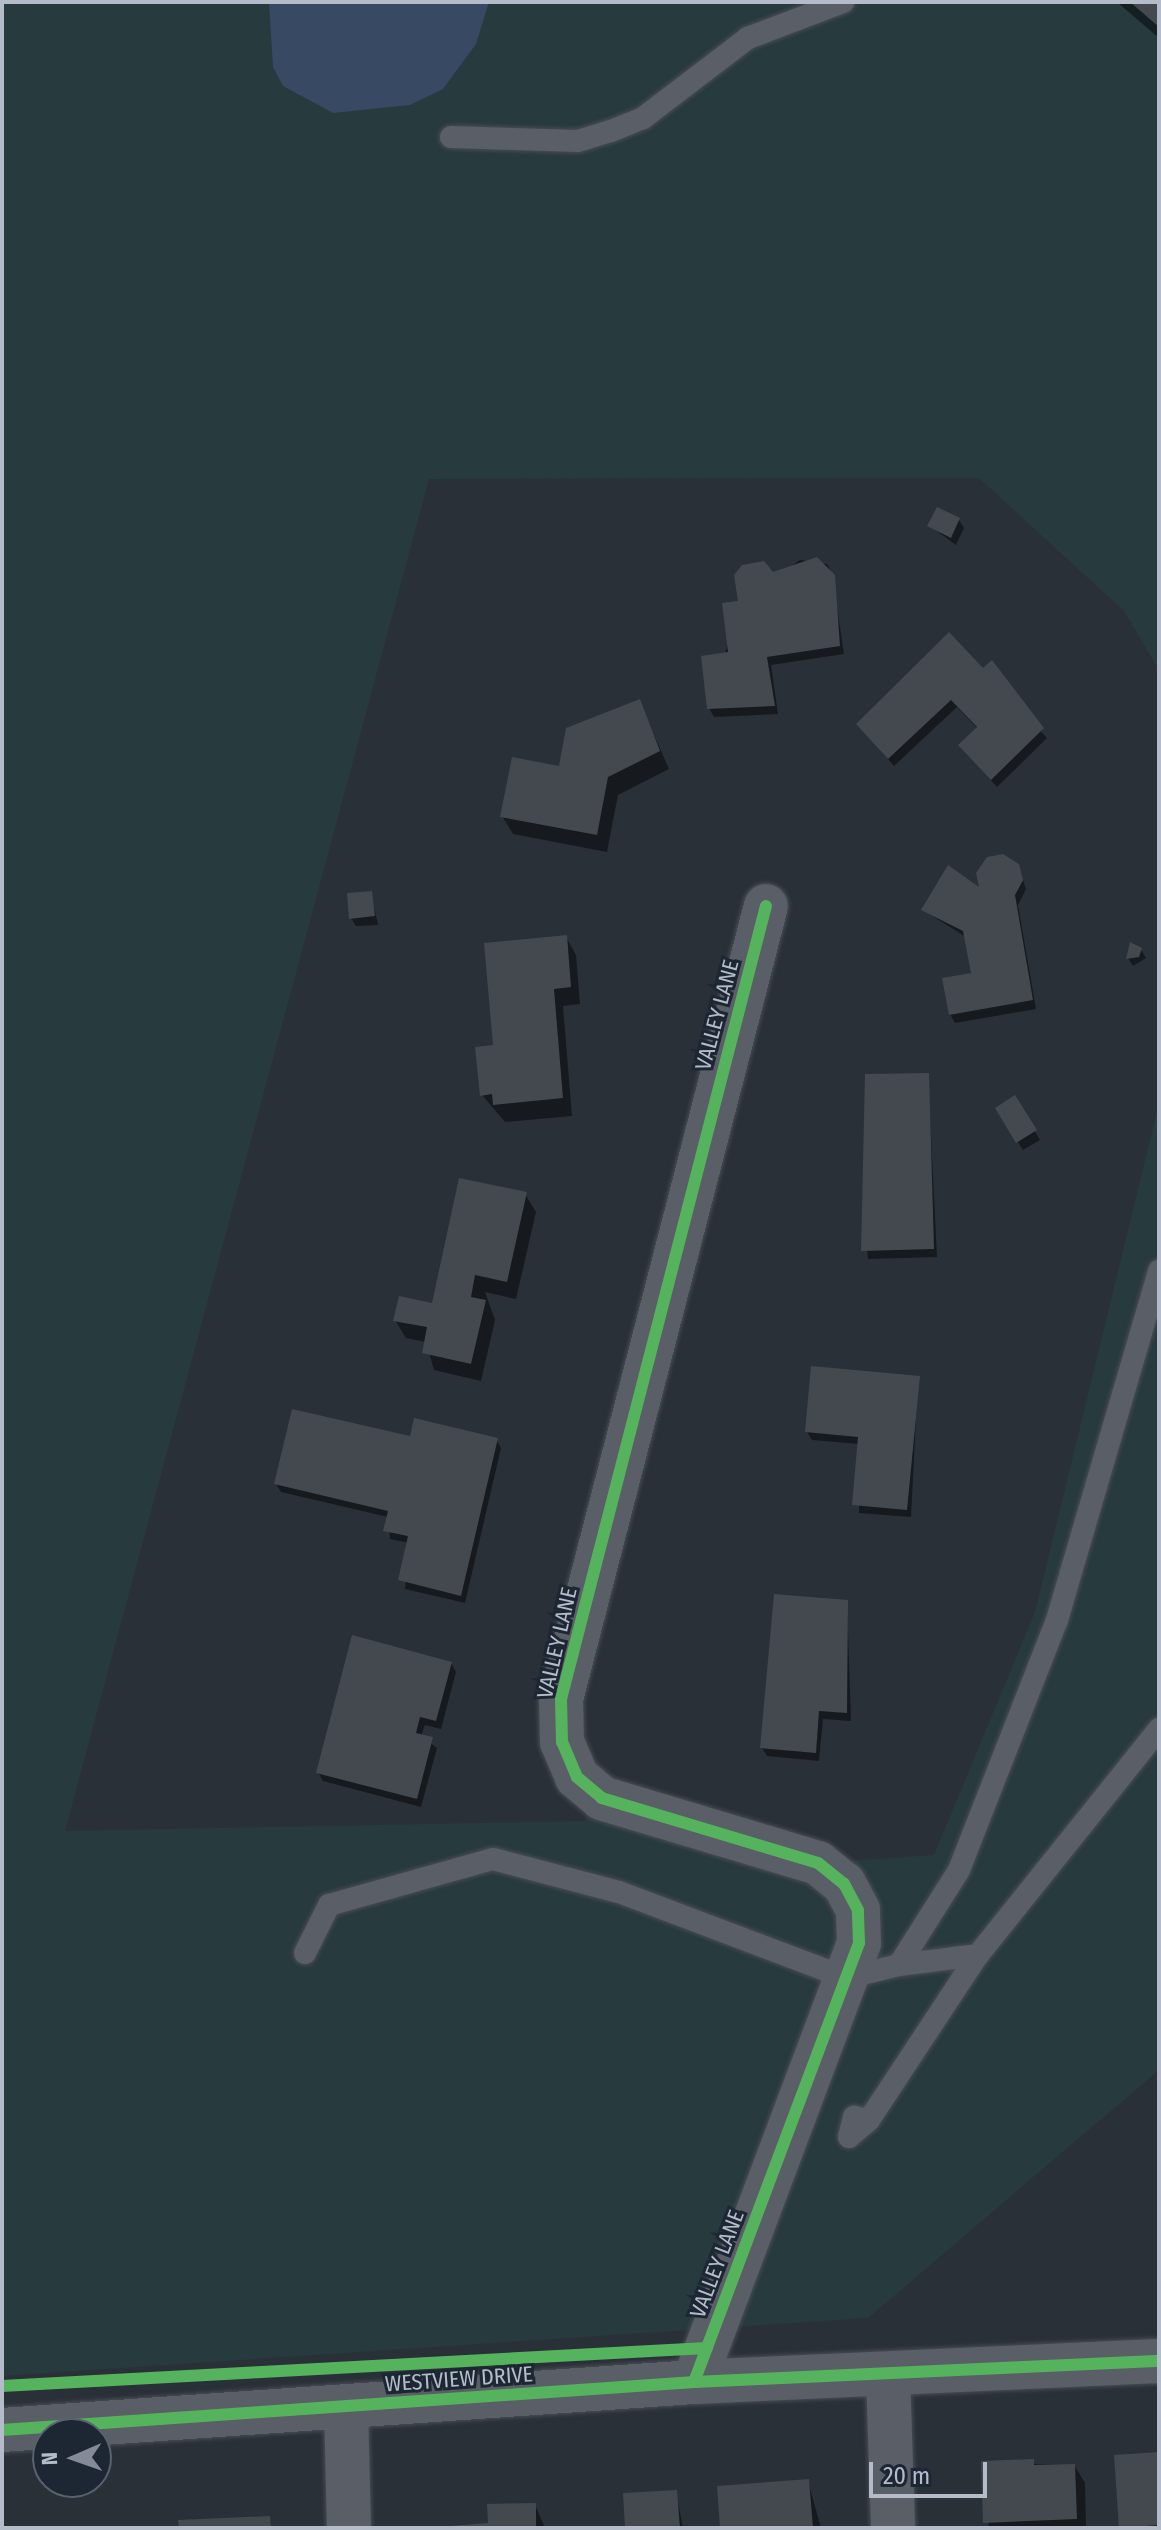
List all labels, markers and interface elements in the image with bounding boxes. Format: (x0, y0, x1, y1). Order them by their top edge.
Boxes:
street label: VALLEY LANE (690, 957, 744, 1073)
street label: VALLEY LANE (531, 1585, 583, 1701)
street label: VALLEY LANE (684, 2206, 750, 2322)
street label: WESTVIEW DRIVE (384, 2361, 534, 2397)
north arrow (32, 2418, 112, 2498)
scale bar (873, 2446, 991, 2496)
text: N (36, 2452, 63, 2466)
text: 20 m (883, 2462, 930, 2490)

